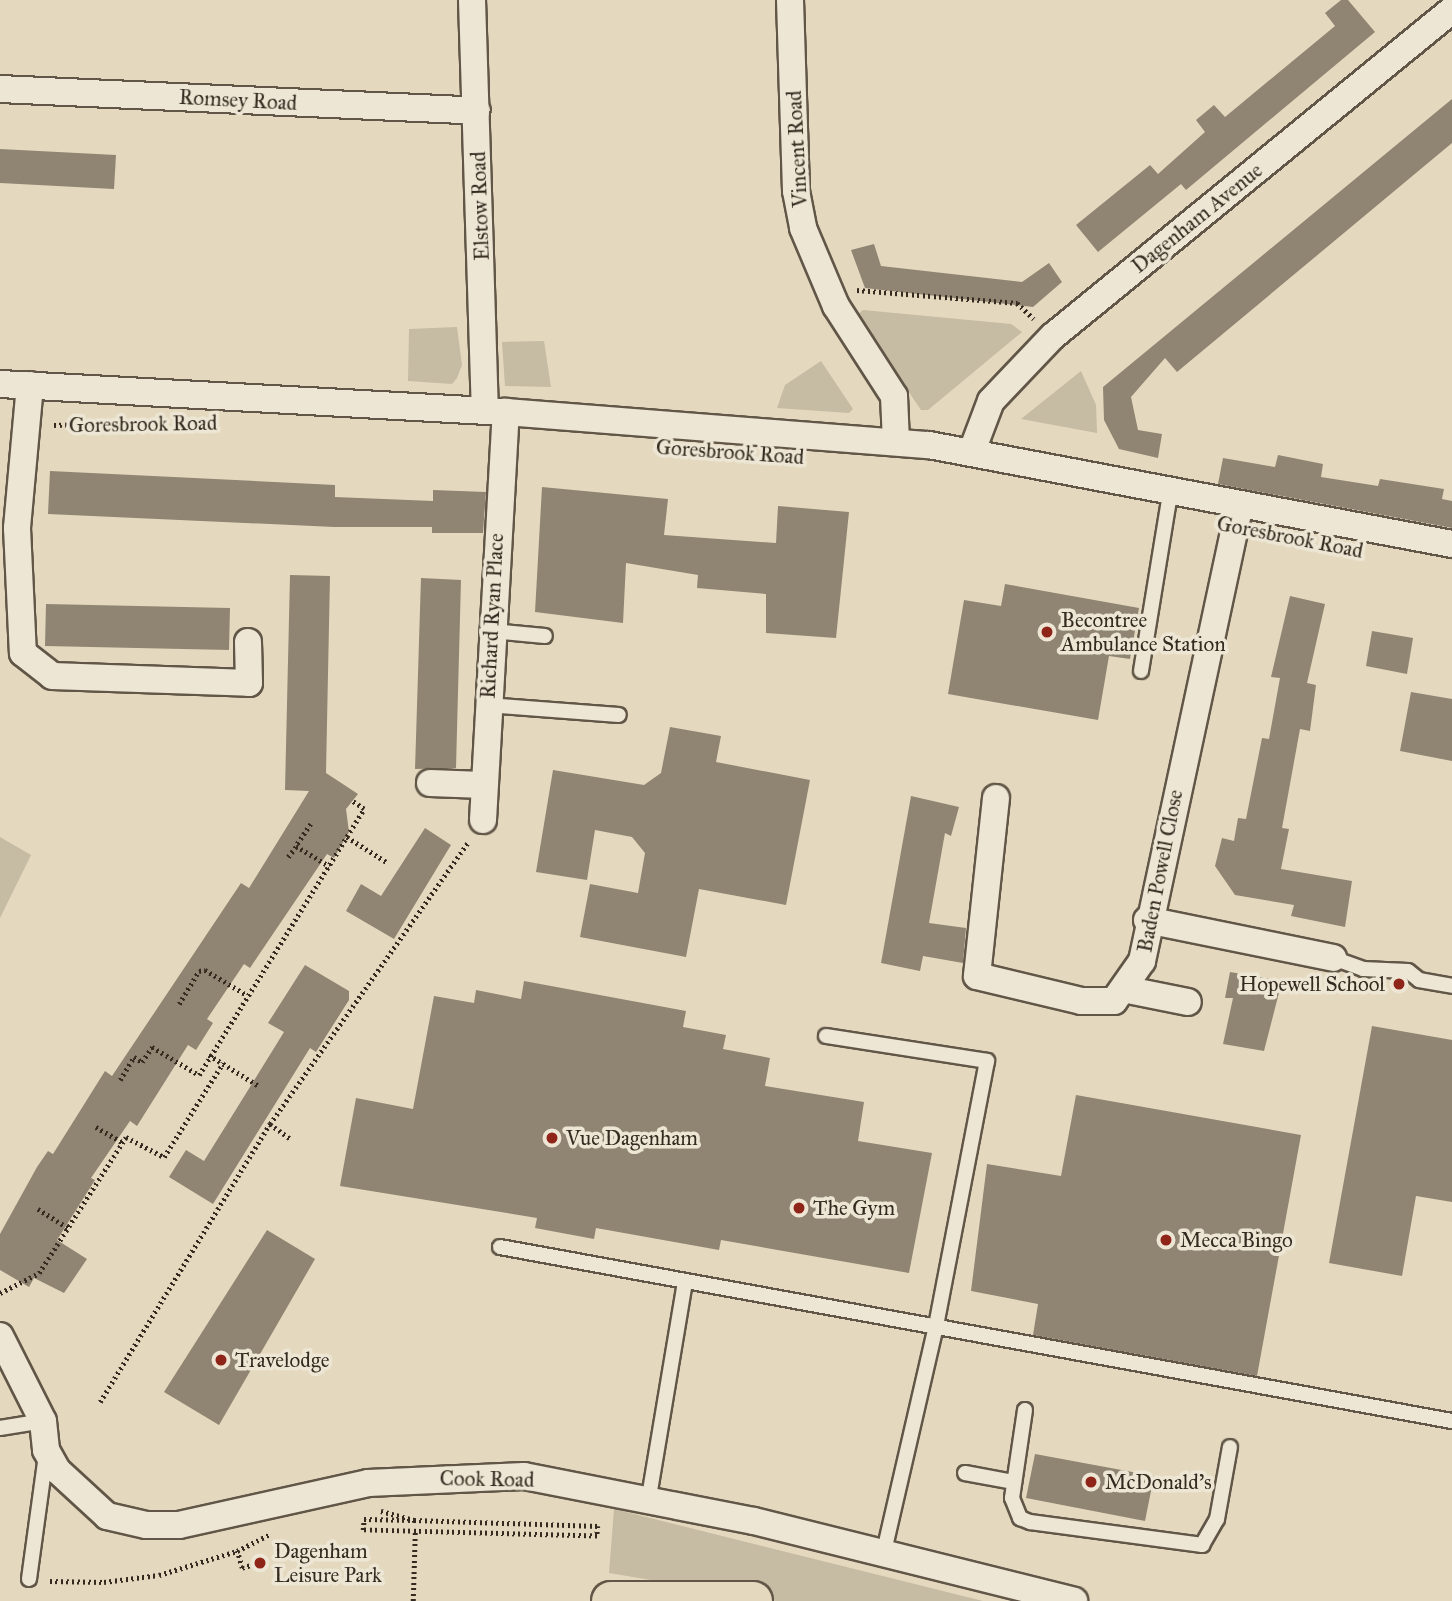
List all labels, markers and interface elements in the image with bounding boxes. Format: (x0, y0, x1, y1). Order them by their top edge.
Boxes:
street label: Romsey Road (178, 84, 298, 116)
street label: Vincent Road (781, 90, 813, 208)
street label: Elstow Road (465, 151, 495, 261)
street label: Dagenham Avenue (1126, 158, 1268, 278)
street label: Goresbrook Road (69, 410, 217, 438)
street label: Goresbrook Road (655, 434, 805, 470)
street label: Goresbrook Road (1215, 510, 1365, 564)
street label: Richard Ryan Place (475, 533, 509, 699)
place label: Becontree Ambulance Station (1061, 607, 1226, 657)
marker: Becontree Ambulance Station (1039, 624, 1055, 640)
street label: Baden Powell Close (1132, 787, 1188, 955)
place label: Hopewell School (1239, 971, 1385, 997)
marker: Hopewell School (1391, 976, 1407, 992)
place label: Vue Dagenham (566, 1125, 698, 1151)
marker: Vue Dagenham (544, 1130, 560, 1146)
place label: The Gym (813, 1195, 895, 1221)
marker: The Gym (791, 1200, 807, 1216)
place label: Mecca Bingo (1180, 1227, 1293, 1253)
marker: Mecca Bingo (1158, 1232, 1174, 1248)
place label: Travelodge (235, 1347, 329, 1373)
marker: Travelodge (213, 1352, 229, 1368)
street label: Cook Road (439, 1466, 535, 1492)
place label: McDonald's (1105, 1469, 1212, 1495)
marker: McDonald's (1083, 1474, 1099, 1490)
place label: Dagenham Leisure Park (274, 1538, 382, 1588)
marker: Dagenham Leisure Park (252, 1555, 268, 1571)

